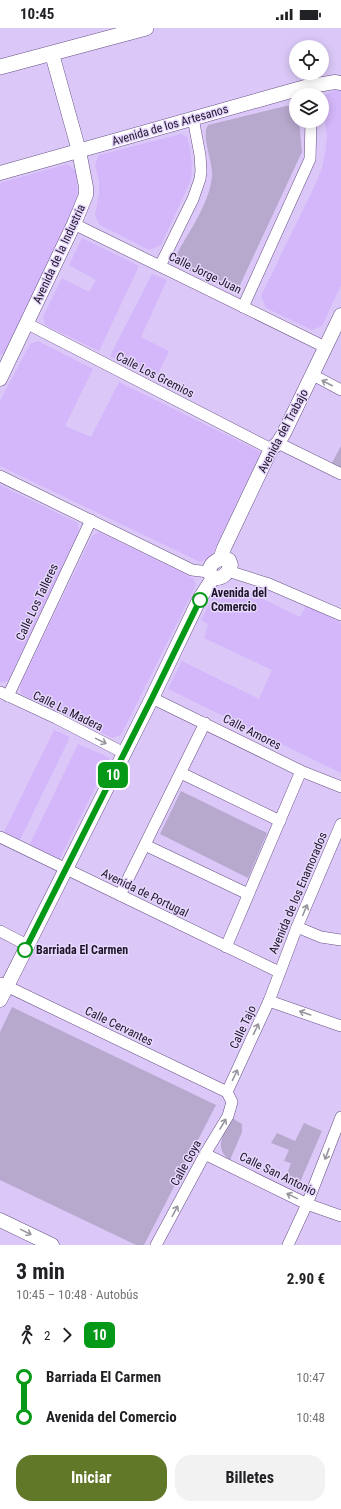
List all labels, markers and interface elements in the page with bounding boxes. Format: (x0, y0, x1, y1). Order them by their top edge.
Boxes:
text: 10:45 (20, 5, 54, 23)
map controls (289, 40, 329, 128)
button: locate (289, 40, 329, 80)
button: layers (289, 88, 329, 128)
street label: Avenida de los Artesanos (110, 102, 230, 148)
street label: Avenida de la Industria (30, 202, 88, 306)
street label: Calle Jorge Juan (166, 249, 244, 297)
street label: Calle Los Gremios (114, 349, 196, 401)
one-way arrow (321, 378, 333, 386)
street label: Avenida del Trabajo (255, 387, 311, 475)
street label: Calle Los Talleres (13, 561, 61, 643)
place label: Avenida del Comercio (211, 586, 267, 614)
marker: Avenida del Comercio (192, 592, 208, 608)
street label: Calle La Madera (31, 688, 106, 734)
street label: Calle Amores (221, 711, 283, 753)
one-way arrow (95, 738, 107, 746)
line badge: 10 (95, 762, 131, 788)
text: 10 (106, 767, 120, 783)
street label: Avenida de los Enamorados (266, 830, 330, 956)
street label: Avenida de Portugal (99, 866, 191, 920)
one-way arrow (301, 904, 309, 916)
marker: Barriada El Carmen (17, 942, 33, 958)
place label: Barriada El Carmen (36, 943, 128, 957)
street label: Calle Tajo (227, 1003, 259, 1051)
street label: Calle Cervantes (83, 1004, 155, 1048)
one-way arrow (299, 1009, 311, 1017)
one-way arrow (253, 1024, 260, 1036)
one-way arrow (232, 1069, 239, 1081)
one-way arrow (219, 1119, 227, 1130)
street label: Calle Goya (168, 1137, 204, 1188)
one-way arrow (322, 1147, 330, 1159)
street label: Calle San Antonio (237, 1149, 319, 1199)
one-way arrow (286, 1192, 298, 1199)
one-way arrow (171, 1205, 179, 1217)
one-way arrow (20, 1229, 32, 1236)
text: 3 min (16, 1259, 65, 1284)
text: 2.90 € (287, 1270, 325, 1288)
text: 10:45 – 10:48 · Autobús (16, 1287, 139, 1302)
icon: walk (16, 1324, 38, 1346)
icon: forward (56, 1324, 78, 1346)
text: 10 (92, 1327, 107, 1343)
text: 2 (44, 1328, 50, 1343)
text: Barriada El Carmen (46, 1368, 161, 1386)
text: 10:47 (296, 1370, 325, 1385)
text: Avenida del Comercio (46, 1408, 177, 1426)
text: 10:48 (296, 1410, 325, 1425)
button: Iniciar (16, 1455, 167, 1501)
button: Billetes (175, 1455, 325, 1501)

